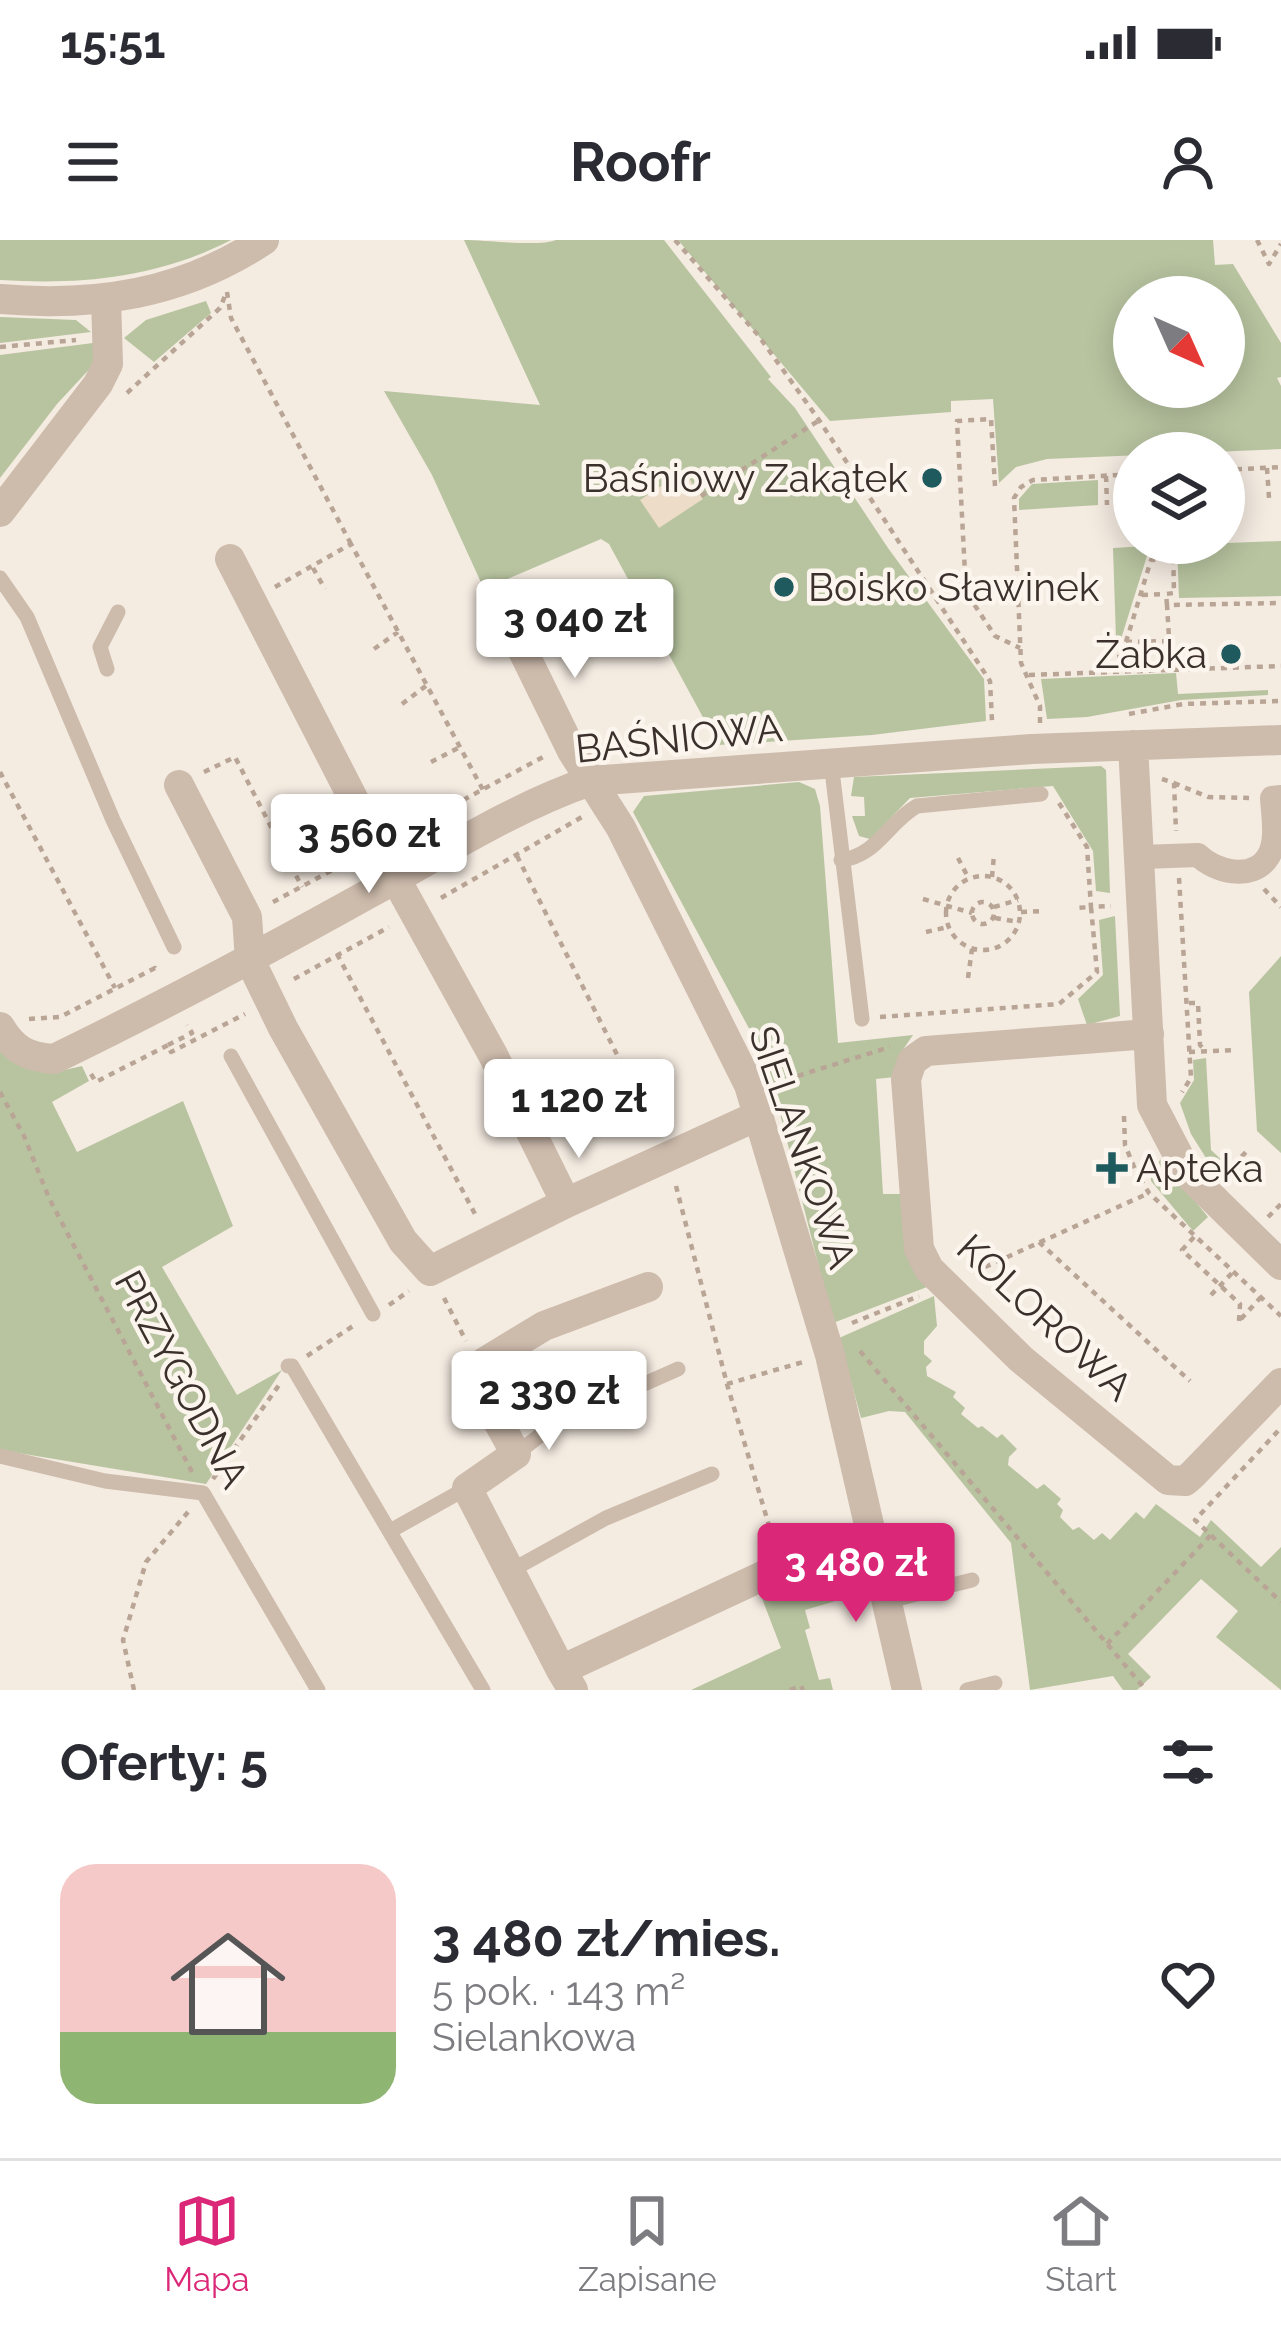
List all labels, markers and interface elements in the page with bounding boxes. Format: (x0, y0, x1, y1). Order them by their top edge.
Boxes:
text: 15:51 (60, 16, 165, 69)
icon: menu (60, 129, 126, 195)
icon: person (1155, 129, 1221, 195)
text: Roofr (570, 130, 711, 194)
north arrow (1113, 276, 1245, 408)
map controls (1113, 276, 1245, 564)
button: layers (1113, 432, 1245, 564)
place label: Baśniowy Zakątek (583, 455, 908, 501)
marker: Baśniowy Zakątek (919, 465, 945, 491)
place label: Boisko Sławinek (808, 564, 1100, 610)
marker: Boisko Sławinek (771, 574, 797, 600)
pin: 3 040 zł (451, 579, 699, 681)
text: 3 040 zł (503, 595, 647, 641)
place label: Żabka (1095, 631, 1207, 677)
marker: Żabka (1218, 641, 1244, 667)
street label: BAŚNIOWA (573, 704, 785, 772)
pin: 3 560 zł (245, 794, 493, 896)
text: 3 560 zł (298, 810, 440, 856)
street label: SIELANKOWA (740, 1020, 866, 1274)
pin: 1 120 zł (455, 1059, 703, 1161)
text: 1 120 zł (511, 1075, 647, 1121)
place label: Apteka (1136, 1145, 1264, 1191)
marker: Apteka (1099, 1155, 1125, 1181)
street label: KOLOROWA (948, 1224, 1142, 1410)
street label: PRZYGODNA (105, 1263, 259, 1495)
pin: 2 330 zł (425, 1351, 673, 1453)
text: 2 330 zł (479, 1367, 619, 1413)
pin: 3 480 zł (732, 1523, 980, 1625)
text: 3 480 zł (785, 1539, 927, 1585)
icon: filters (1155, 1729, 1221, 1795)
text: Oferty: 5 (60, 1732, 268, 1792)
text: 3 480 zł/mies. (432, 1908, 781, 1968)
icon: home (156, 1912, 300, 2056)
icon: heart (1155, 1951, 1221, 2017)
text: 5 pok. · 143 m² (432, 1968, 686, 2014)
text: Sielankowa (432, 2014, 636, 2060)
tab: Mapa (164, 2188, 249, 2299)
tab: Zapisane (578, 2188, 717, 2299)
tab: Start (1045, 2188, 1117, 2299)

